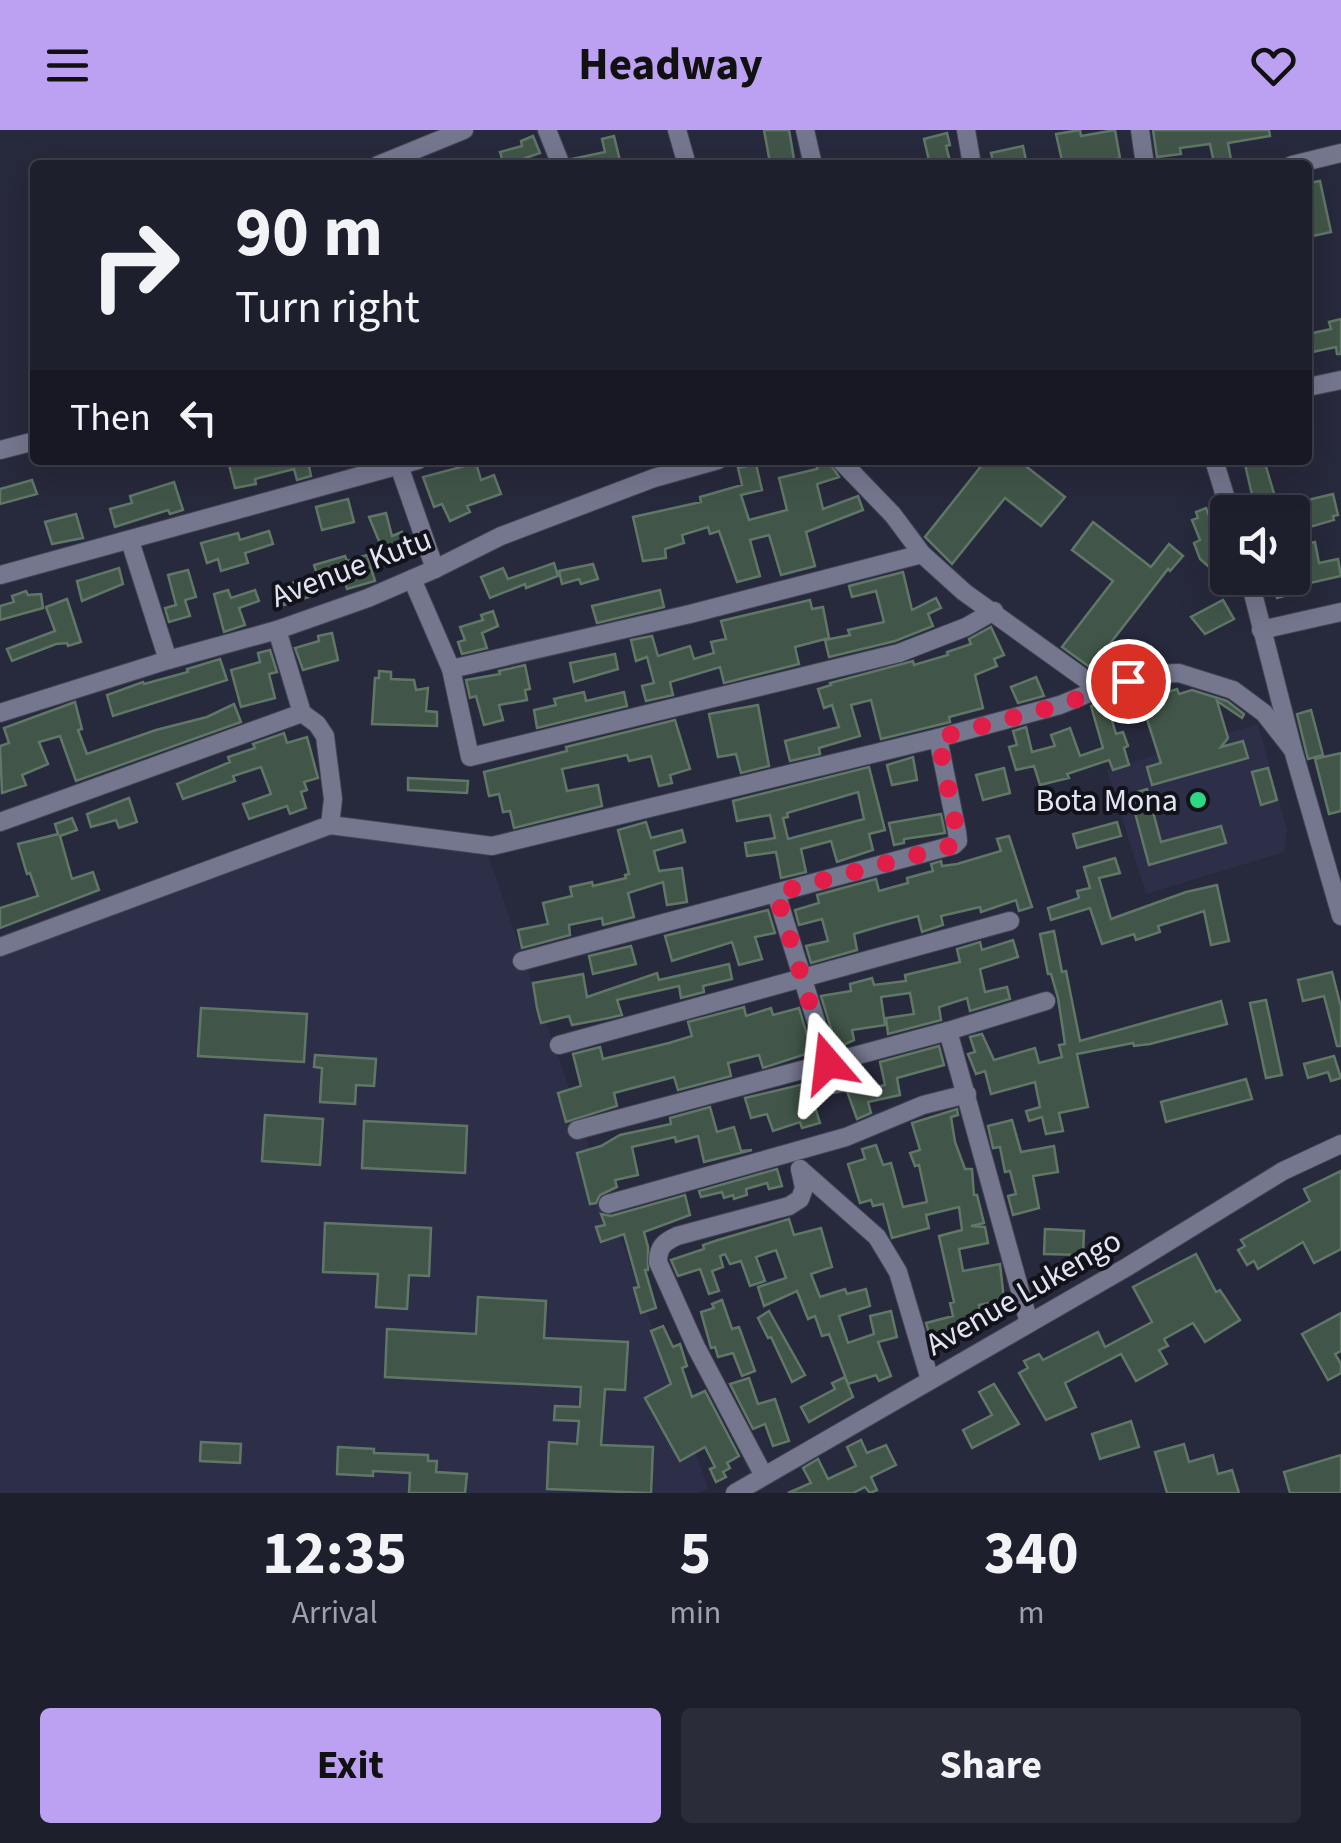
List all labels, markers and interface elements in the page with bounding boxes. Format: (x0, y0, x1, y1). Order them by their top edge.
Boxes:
text: Headway (578, 33, 763, 97)
icon: menu (40, 38, 95, 93)
icon: heart (1246, 38, 1301, 93)
text: 90 m (235, 183, 383, 283)
icon: right (70, 200, 200, 330)
text: Turn right (235, 276, 420, 340)
icon: left (171, 390, 226, 445)
text: Then (70, 391, 151, 445)
map controls (1210, 495, 1310, 595)
button: sound (1210, 495, 1310, 595)
street label: Avenue Kutu (264, 516, 438, 620)
pin (1086, 639, 1171, 724)
icon: arrive (1101, 654, 1156, 709)
place label: Bota Mona (1035, 778, 1178, 824)
marker: Bota Mona (1187, 789, 1209, 811)
position arrow (776, 1011, 880, 1115)
street label: Avenue Lukengo (917, 1218, 1130, 1368)
text: 12:35 (262, 1512, 407, 1597)
text: 5 (680, 1512, 711, 1597)
text: 340 (984, 1512, 1079, 1597)
text: Arrival (292, 1590, 378, 1636)
text: min (669, 1590, 721, 1636)
text: m (1018, 1590, 1044, 1636)
button: Exit (40, 1708, 661, 1823)
button: Share (681, 1708, 1301, 1823)

